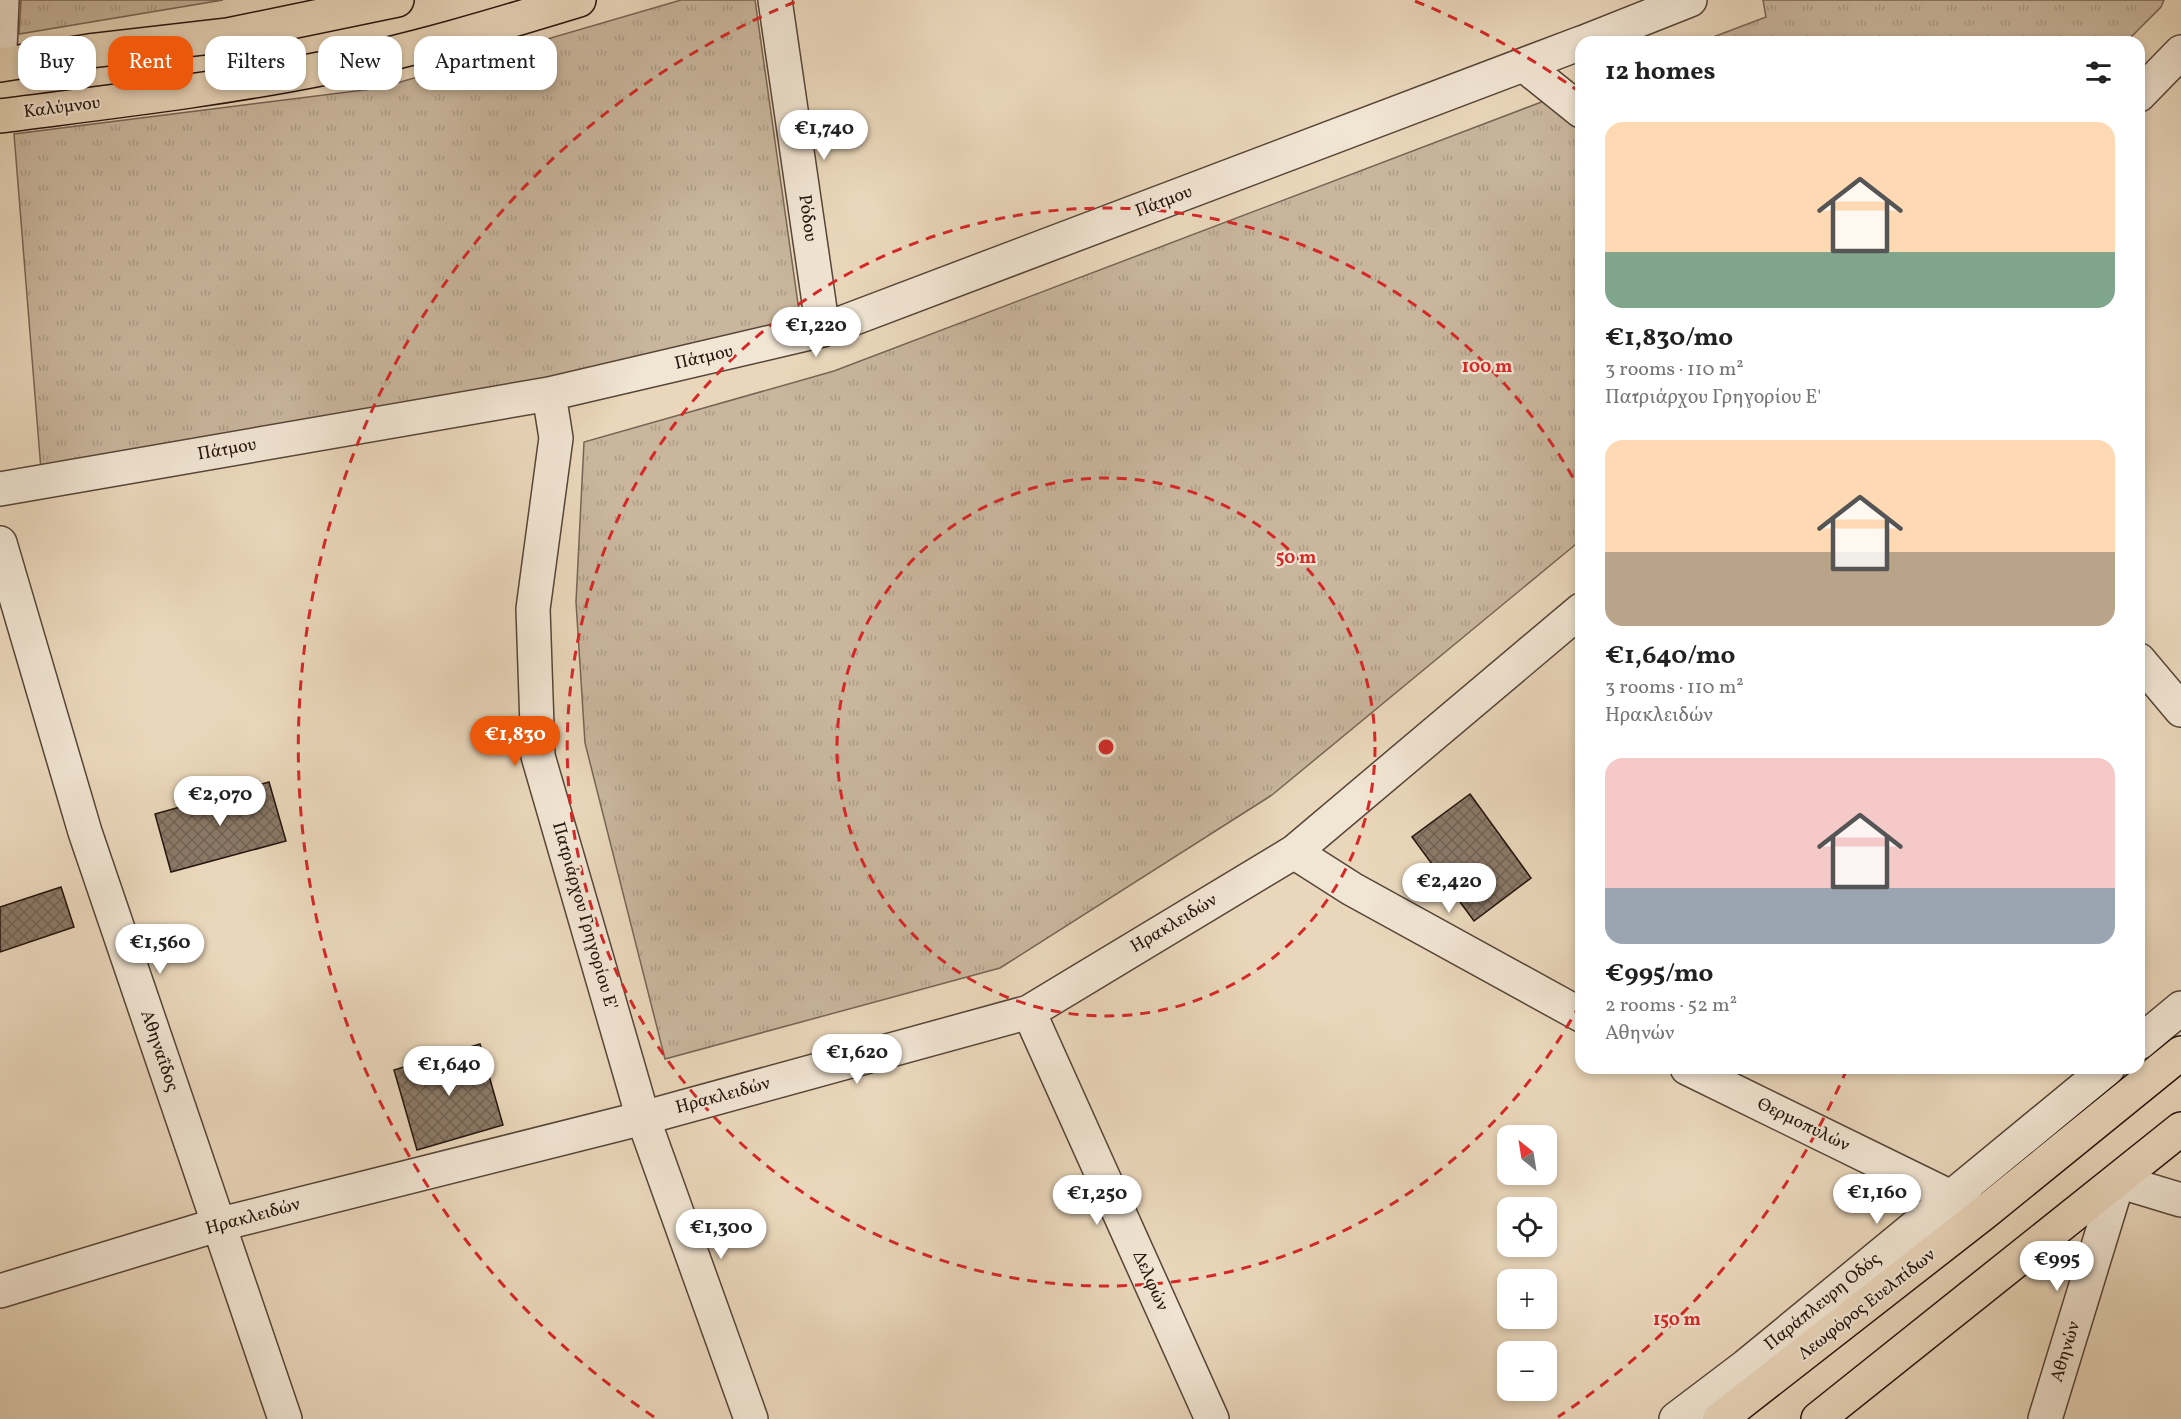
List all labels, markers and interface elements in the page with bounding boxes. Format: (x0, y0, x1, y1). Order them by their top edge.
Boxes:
chip: Buy (18, 36, 96, 90)
chip: Rent (108, 36, 193, 90)
chip: Filters (205, 36, 306, 90)
chip: New (318, 36, 402, 90)
chip: Apartment (414, 36, 557, 90)
text: 12 homes (1605, 54, 1716, 90)
icon: filters (2082, 56, 2115, 89)
street label: Καλύμνου (22, 91, 102, 125)
pin: €1,740 (775, 110, 873, 161)
text: €1,740 (794, 115, 854, 143)
icon: home (1806, 161, 1914, 269)
street label: Πάτμου (1132, 180, 1196, 224)
street label: Ρόδου (791, 193, 823, 243)
pin: €1,220 (767, 307, 865, 358)
text: €1,220 (785, 312, 847, 340)
text: €1,830/mo (1605, 320, 1733, 356)
street label: Πάτμου (672, 339, 736, 377)
text: 100 m (1462, 355, 1512, 380)
text: 3 rooms · 110 m² (1605, 356, 1744, 384)
text: Πατριάρχου Γρηγορίου Ε' (1605, 384, 1821, 412)
street label: Πάτμου (196, 433, 258, 467)
icon: home (1806, 479, 1914, 587)
text: 50 m (1276, 546, 1316, 571)
text: €1,640/mo (1605, 638, 1735, 674)
text: 3 rooms · 110 m² (1605, 674, 1744, 702)
text: Ηρακλειδών (1605, 702, 1713, 730)
pin: €1,830 (466, 716, 564, 767)
text: €1,830 (484, 721, 546, 749)
centre of rings (1096, 737, 1116, 757)
pin: €2,070 (171, 776, 269, 827)
text: €2,070 (188, 781, 252, 809)
icon: home (1806, 797, 1914, 905)
street label: Πατριάρχου Γρηγορίου Ε' (545, 819, 623, 1013)
pin: €2,420 (1400, 863, 1498, 914)
text: €2,420 (1416, 868, 1482, 896)
street label: Ηρακλειδών (1126, 888, 1222, 960)
pin: €1,560 (111, 924, 209, 975)
text: €1,560 (129, 929, 191, 957)
text: €995/mo (1605, 956, 1713, 992)
text: 2 rooms · 52 m² (1605, 992, 1737, 1020)
street label: Αθηναΐδος (133, 1007, 185, 1095)
text: Αθηνών (1605, 1020, 1674, 1048)
pin: €1,620 (808, 1034, 906, 1085)
text: €1,620 (826, 1039, 888, 1067)
pin: €1,640 (400, 1046, 498, 1097)
text: €1,640 (417, 1051, 481, 1079)
street label: Ηρακλειδών (673, 1071, 773, 1121)
street label: Θερμοπυλών (1753, 1092, 1854, 1158)
north arrow (1497, 1125, 1557, 1185)
map controls (1497, 1125, 1557, 1401)
pin: €1,160 (1828, 1174, 1926, 1225)
pin: €1,250 (1048, 1175, 1146, 1226)
text: €1,160 (1847, 1179, 1907, 1207)
text: €1,250 (1067, 1180, 1127, 1208)
street label: Ηρακλειδών (203, 1192, 303, 1242)
button: locate (1497, 1197, 1557, 1257)
pin: €1,300 (672, 1209, 770, 1260)
text: €1,300 (690, 1214, 752, 1242)
pin: €995 (2021, 1241, 2093, 1292)
street label: Λεωφόρος Ευελπίδων (1793, 1243, 1941, 1367)
text: €995 (2034, 1246, 2080, 1274)
street label: Δελφών (1126, 1247, 1174, 1315)
street label: Παράπλευρη Οδός (1759, 1247, 1887, 1357)
button: + (1497, 1269, 1557, 1329)
text: 150 m (1653, 1308, 1701, 1333)
street label: Αθηνών (2045, 1318, 2087, 1385)
button: − (1497, 1341, 1557, 1401)

